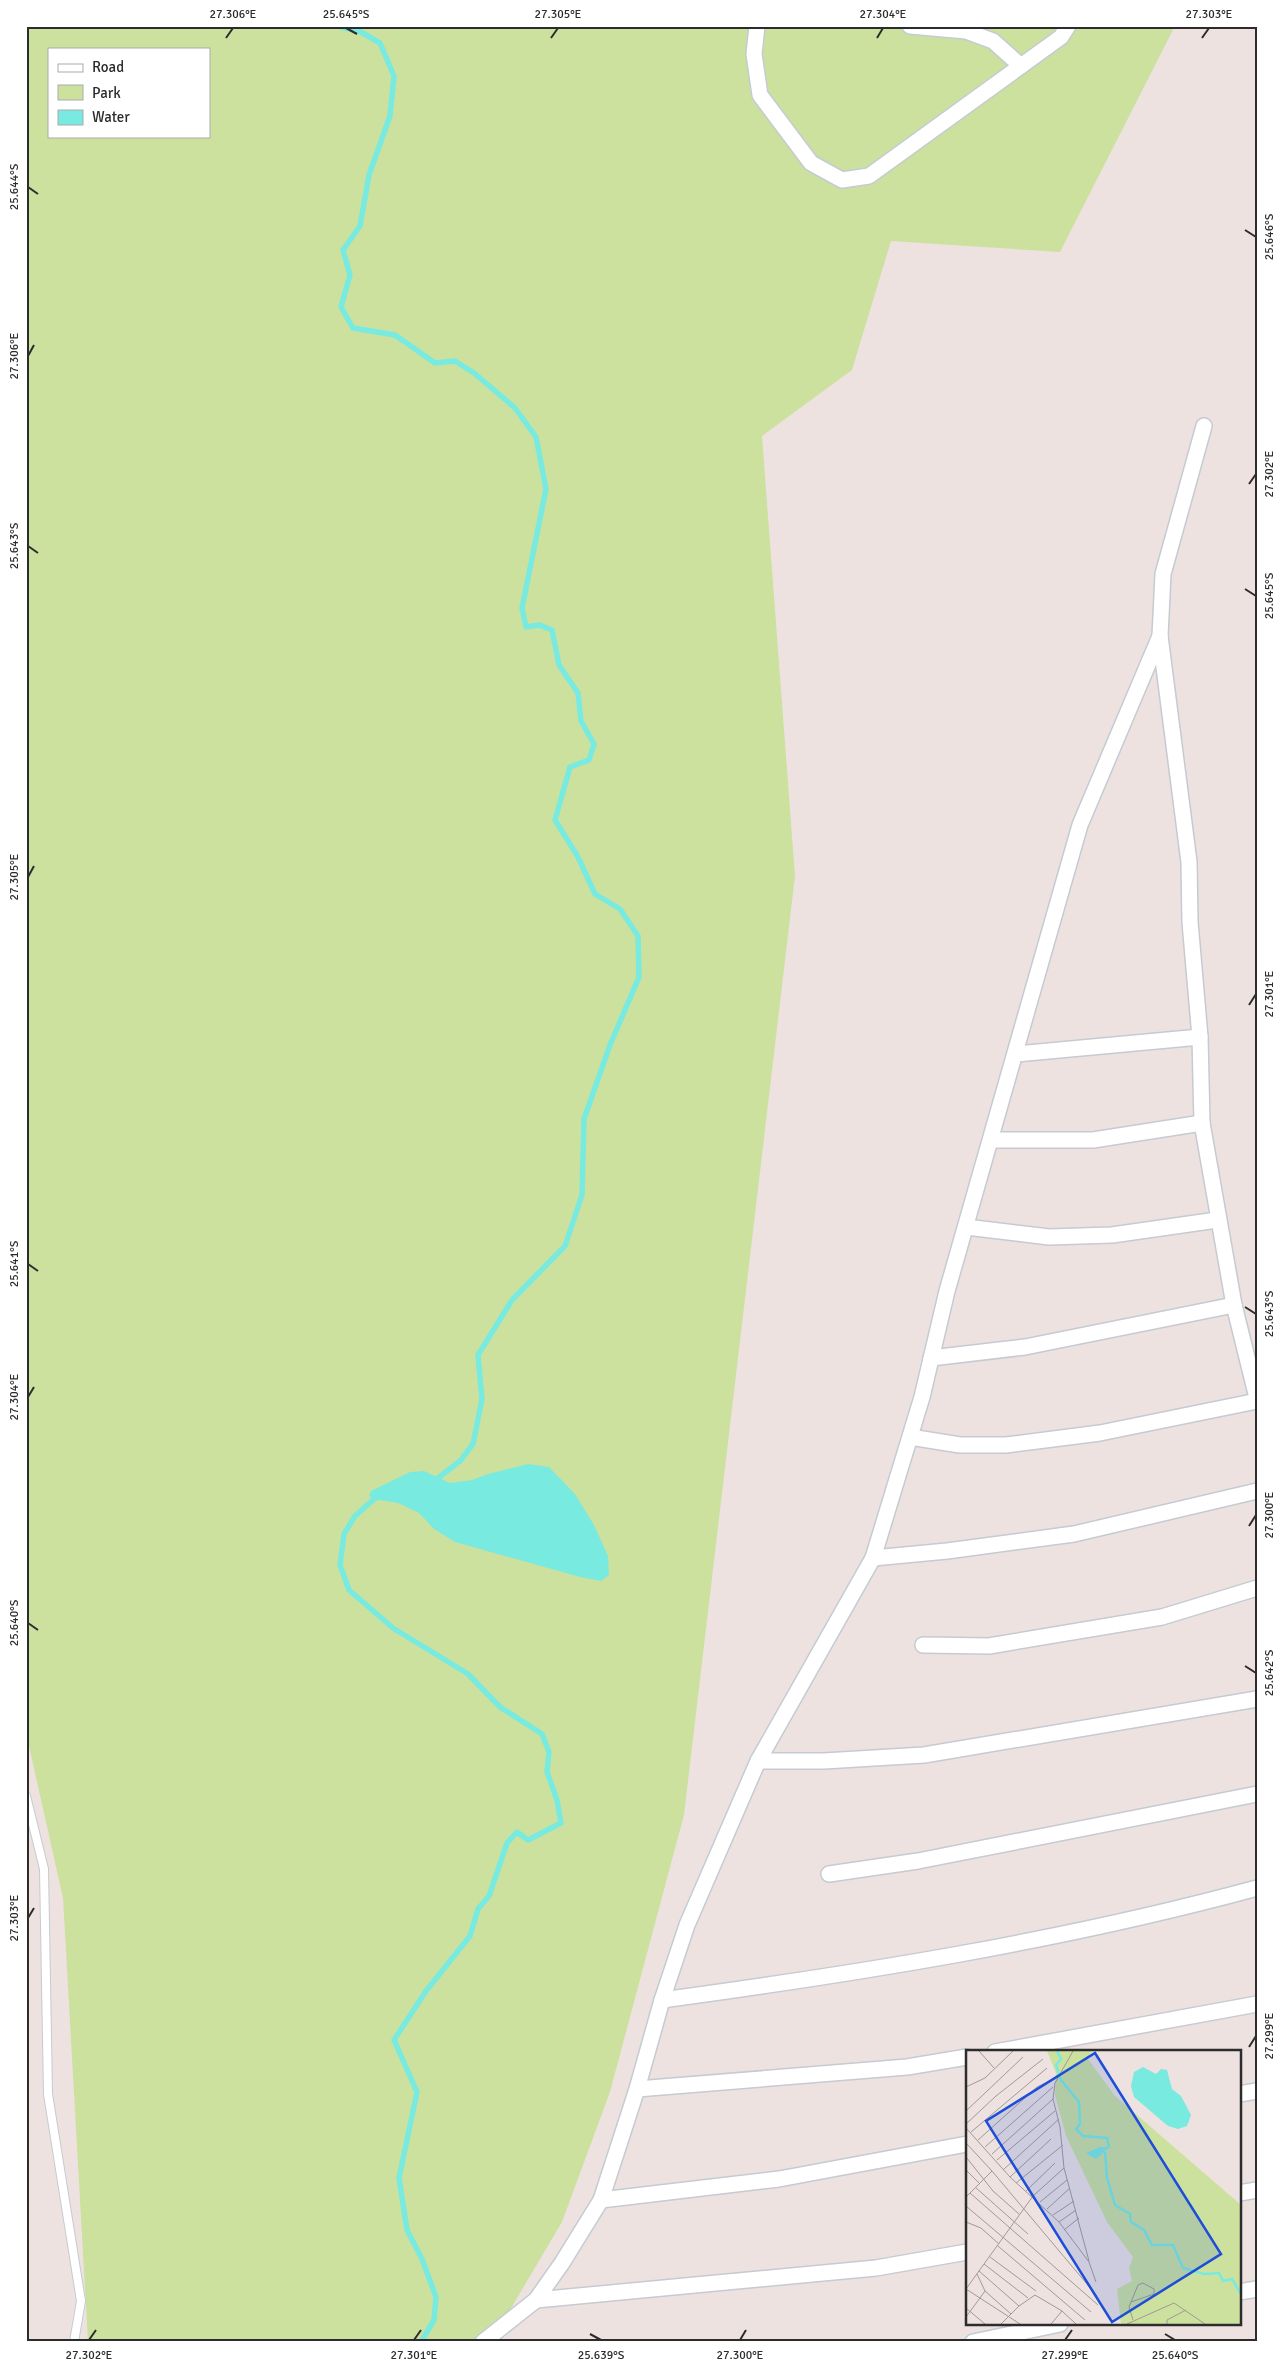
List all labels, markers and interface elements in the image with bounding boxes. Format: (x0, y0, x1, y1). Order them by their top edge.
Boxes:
text: 27.306°E (210, 7, 257, 22)
text: 25.645°S (323, 7, 370, 22)
text: 27.305°E (535, 7, 582, 22)
text: 27.304°E (860, 7, 907, 22)
text: 27.303°E (1186, 7, 1233, 22)
legend (48, 48, 210, 138)
text: Road (92, 58, 124, 76)
text: Park (92, 84, 121, 102)
text: Water (92, 108, 130, 126)
text: 25.644°S (7, 163, 22, 210)
text: 25.646°S (1262, 213, 1277, 260)
text: 27.306°E (7, 332, 22, 379)
text: 27.302°E (1262, 450, 1277, 497)
text: 25.643°S (7, 522, 22, 569)
text: 25.645°S (1262, 572, 1277, 619)
text: 27.305°E (7, 853, 22, 900)
text: 27.301°E (1262, 970, 1277, 1017)
text: 25.641°S (7, 1240, 22, 1287)
text: 25.643°S (1262, 1290, 1277, 1337)
text: 27.304°E (7, 1373, 22, 1420)
text: 27.300°E (1262, 1491, 1277, 1538)
text: 25.640°S (7, 1599, 22, 1646)
text: 25.642°S (1262, 1649, 1277, 1696)
text: 27.303°E (7, 1894, 22, 1941)
text: 27.299°E (1262, 2012, 1277, 2059)
inset map (966, 2050, 1240, 2326)
text: 27.302°E (66, 2348, 113, 2363)
text: 27.301°E (391, 2348, 438, 2363)
text: 25.639°S (578, 2348, 625, 2363)
text: 27.300°E (717, 2348, 764, 2363)
text: 27.299°E (1042, 2348, 1089, 2363)
text: 25.640°S (1152, 2348, 1199, 2363)

